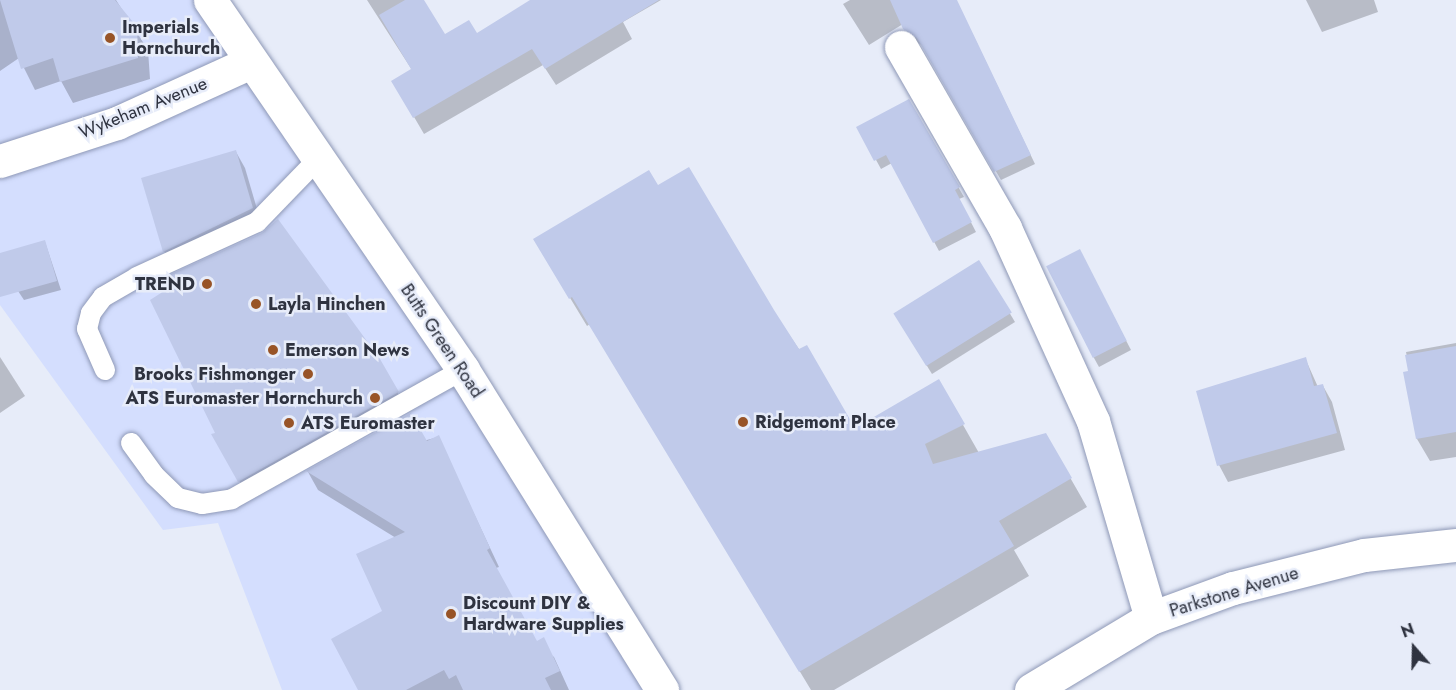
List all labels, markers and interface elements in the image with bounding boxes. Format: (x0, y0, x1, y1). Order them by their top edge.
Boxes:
place label: Imperials Hornchurch (122, 17, 220, 60)
marker: Imperials Hornchurch (103, 31, 117, 45)
street label: Wykeham Avenue (76, 72, 210, 144)
place label: TREND (135, 273, 195, 295)
marker: TREND (200, 277, 214, 291)
street label: Butts Green Road (396, 280, 488, 402)
place label: Layla Hinchen (268, 293, 386, 315)
marker: Layla Hinchen (249, 297, 263, 311)
place label: Emerson News (285, 339, 409, 361)
marker: Emerson News (266, 343, 280, 357)
place label: Brooks Fishmonger (134, 363, 296, 385)
marker: Brooks Fishmonger (301, 367, 315, 381)
place label: ATS Euromaster Hornchurch (126, 387, 363, 409)
marker: ATS Euromaster Hornchurch (368, 391, 382, 405)
place label: Ridgemont Place (755, 411, 896, 433)
place label: ATS Euromaster (301, 412, 435, 434)
marker: Ridgemont Place (736, 415, 750, 429)
marker: ATS Euromaster (282, 416, 296, 430)
street label: Parkstone Avenue (1167, 562, 1301, 622)
place label: Discount DIY & Hardware Supplies (463, 593, 624, 636)
marker: Discount DIY & Hardware Supplies (444, 607, 458, 621)
north arrow (1384, 618, 1444, 678)
text: N (1398, 618, 1418, 644)

